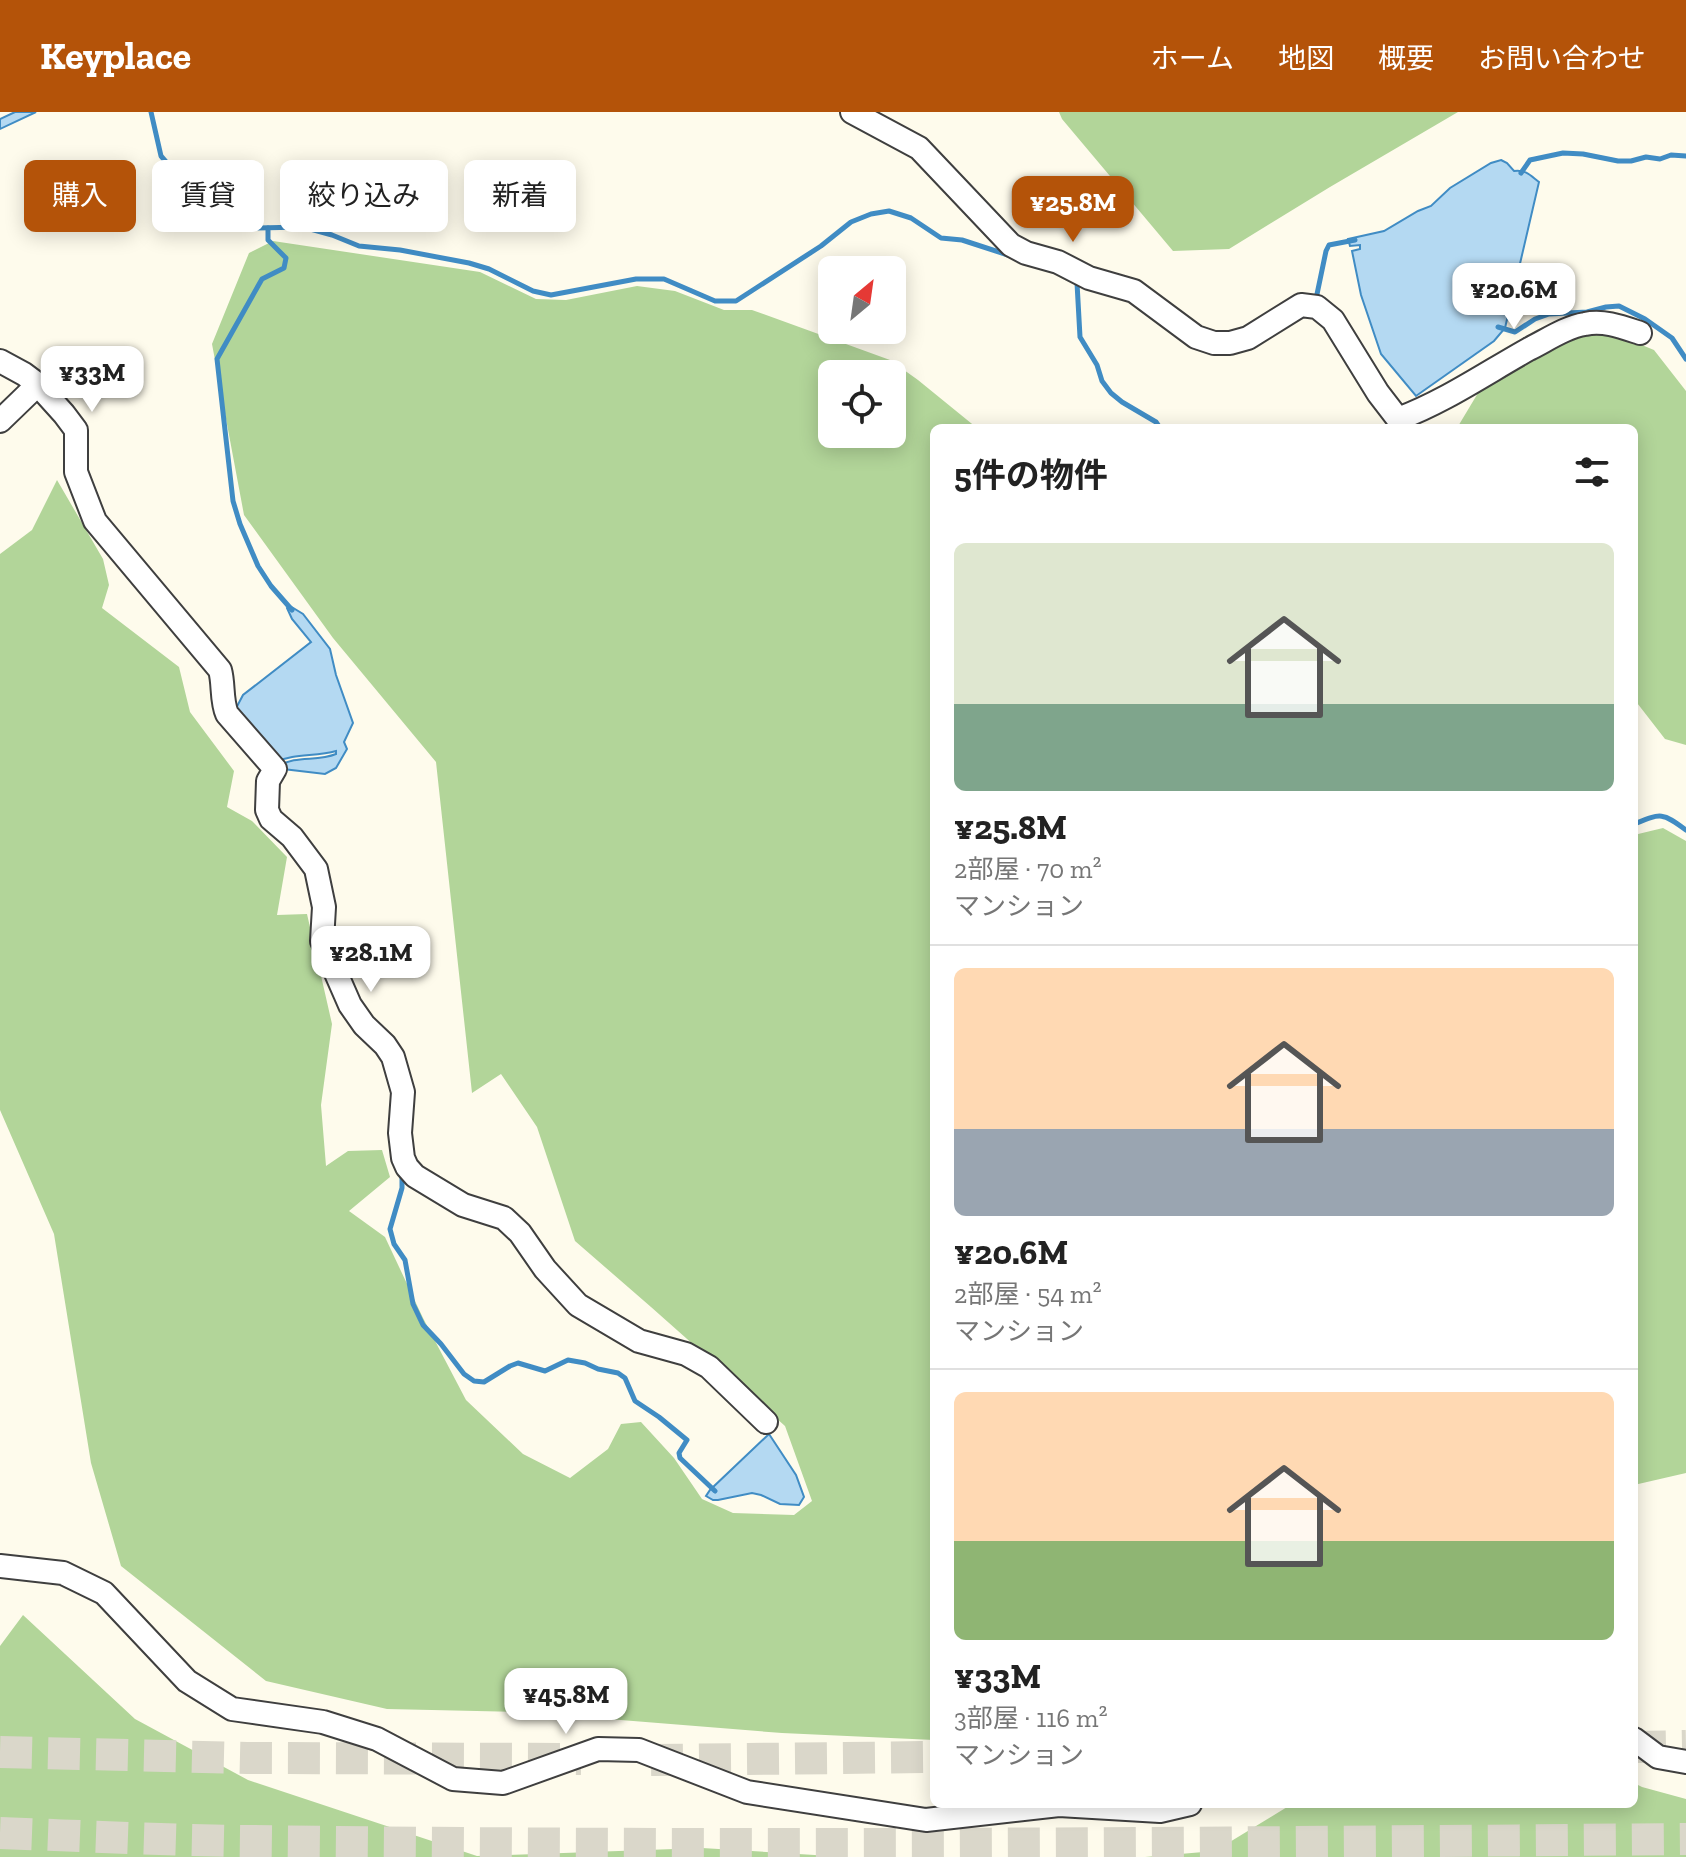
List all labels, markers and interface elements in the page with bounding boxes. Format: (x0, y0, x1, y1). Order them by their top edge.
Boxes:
text: Keyplace (40, 33, 191, 79)
text: ホーム (1151, 42, 1234, 75)
text: 地図 (1278, 42, 1334, 75)
text: 概要 (1378, 42, 1434, 75)
text: お問い合わせ (1478, 42, 1646, 75)
chip: 購入 (24, 160, 136, 232)
chip: 賃貸 (152, 160, 264, 232)
chip: 絞り込み (280, 160, 448, 232)
chip: 新着 (464, 160, 576, 232)
pin: ¥25.8M (1008, 176, 1138, 244)
text: ¥25.8M (1030, 186, 1116, 218)
north arrow (818, 256, 906, 344)
map controls (818, 256, 906, 448)
pin: ¥20.6M (1449, 263, 1579, 331)
text: ¥20.6M (1470, 273, 1558, 305)
pin: ¥33M (45, 346, 139, 414)
text: ¥33M (59, 356, 125, 388)
button: locate (818, 360, 906, 448)
icon: filters (1570, 450, 1614, 494)
text: 5件の物件 (954, 455, 1108, 496)
icon: home (1212, 595, 1356, 739)
text: ¥25.8M (954, 807, 1067, 848)
text: 2部屋 · 70 m² (954, 853, 1101, 885)
text: マンション (954, 890, 1084, 922)
pin: ¥28.1M (306, 926, 436, 994)
text: ¥28.1M (329, 936, 413, 968)
icon: home (1212, 1020, 1356, 1164)
text: ¥20.6M (954, 1232, 1068, 1273)
text: 2部屋 · 54 m² (954, 1278, 1102, 1310)
text: マンション (954, 1315, 1084, 1347)
icon: home (1212, 1444, 1356, 1588)
text: ¥33M (954, 1656, 1041, 1697)
pin: ¥45.8M (501, 1668, 631, 1736)
text: ¥45.8M (522, 1678, 610, 1710)
text: 3部屋 · 116 m² (954, 1702, 1107, 1734)
text: マンション (954, 1739, 1084, 1771)

